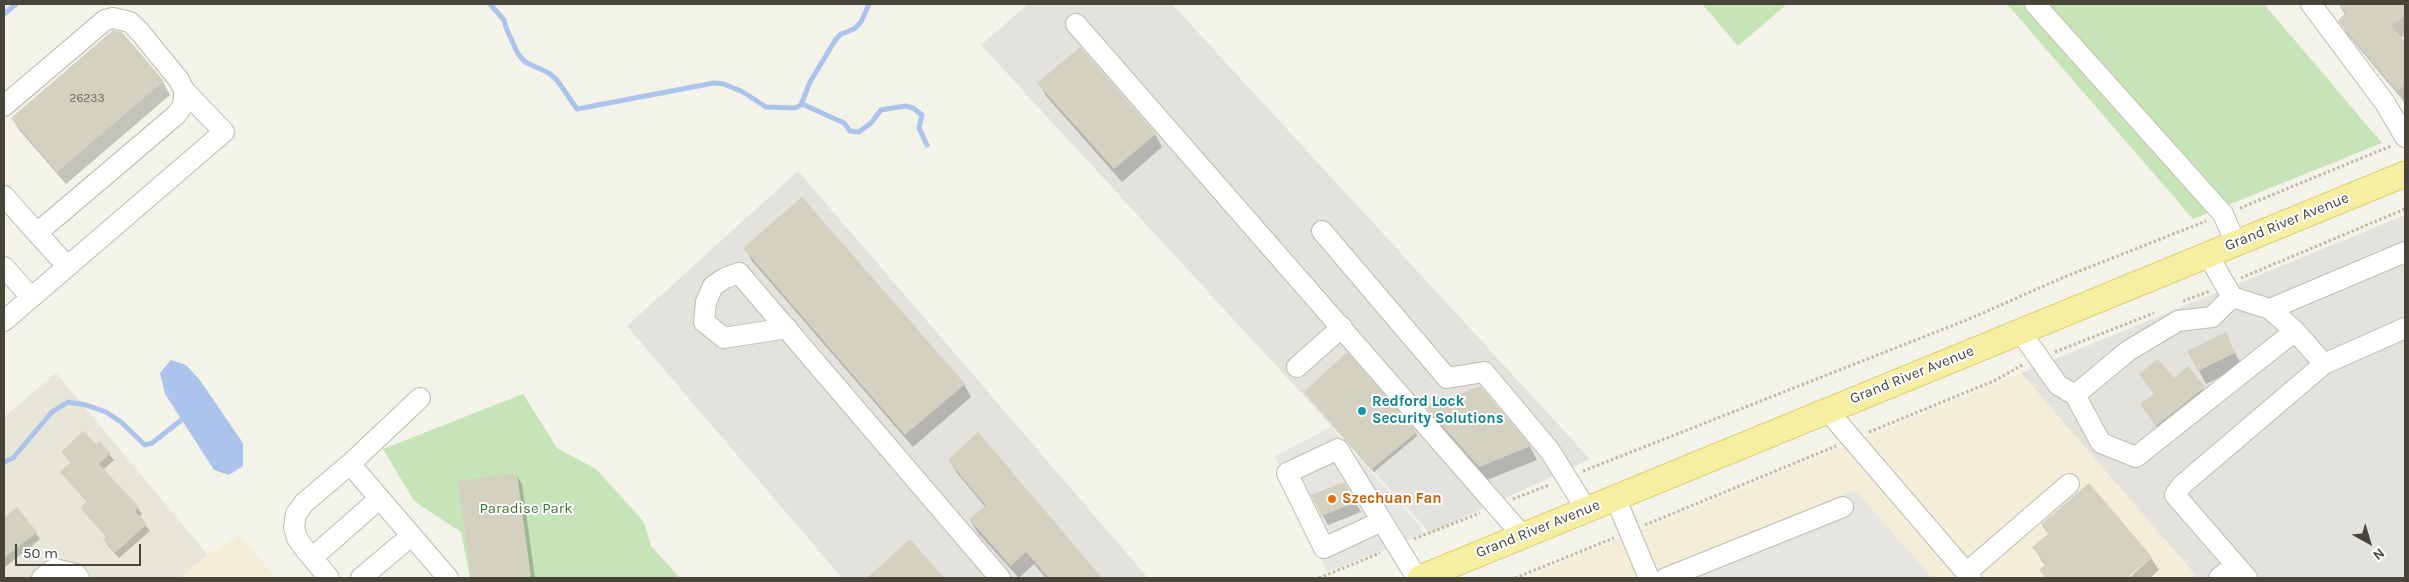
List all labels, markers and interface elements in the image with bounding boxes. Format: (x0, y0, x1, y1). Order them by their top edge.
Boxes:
house number: 26233 (70, 92, 104, 106)
street label: Grand River Avenue (2222, 189, 2352, 255)
street label: Grand River Avenue (1847, 342, 1977, 408)
place label: Redford Lock Security Solutions (1372, 393, 1504, 428)
marker: Redford Lock Security Solutions (1356, 405, 1368, 417)
place label: Szechuan Fan (1342, 490, 1442, 508)
marker: Szechuan Fan (1326, 493, 1338, 505)
street label: Grand River Avenue (1473, 496, 1603, 562)
park label: Paradise Park (479, 500, 573, 518)
north arrow (2344, 517, 2394, 567)
scale bar (18, 534, 144, 566)
text: 50 m (23, 544, 58, 562)
text: N (2370, 544, 2388, 564)

